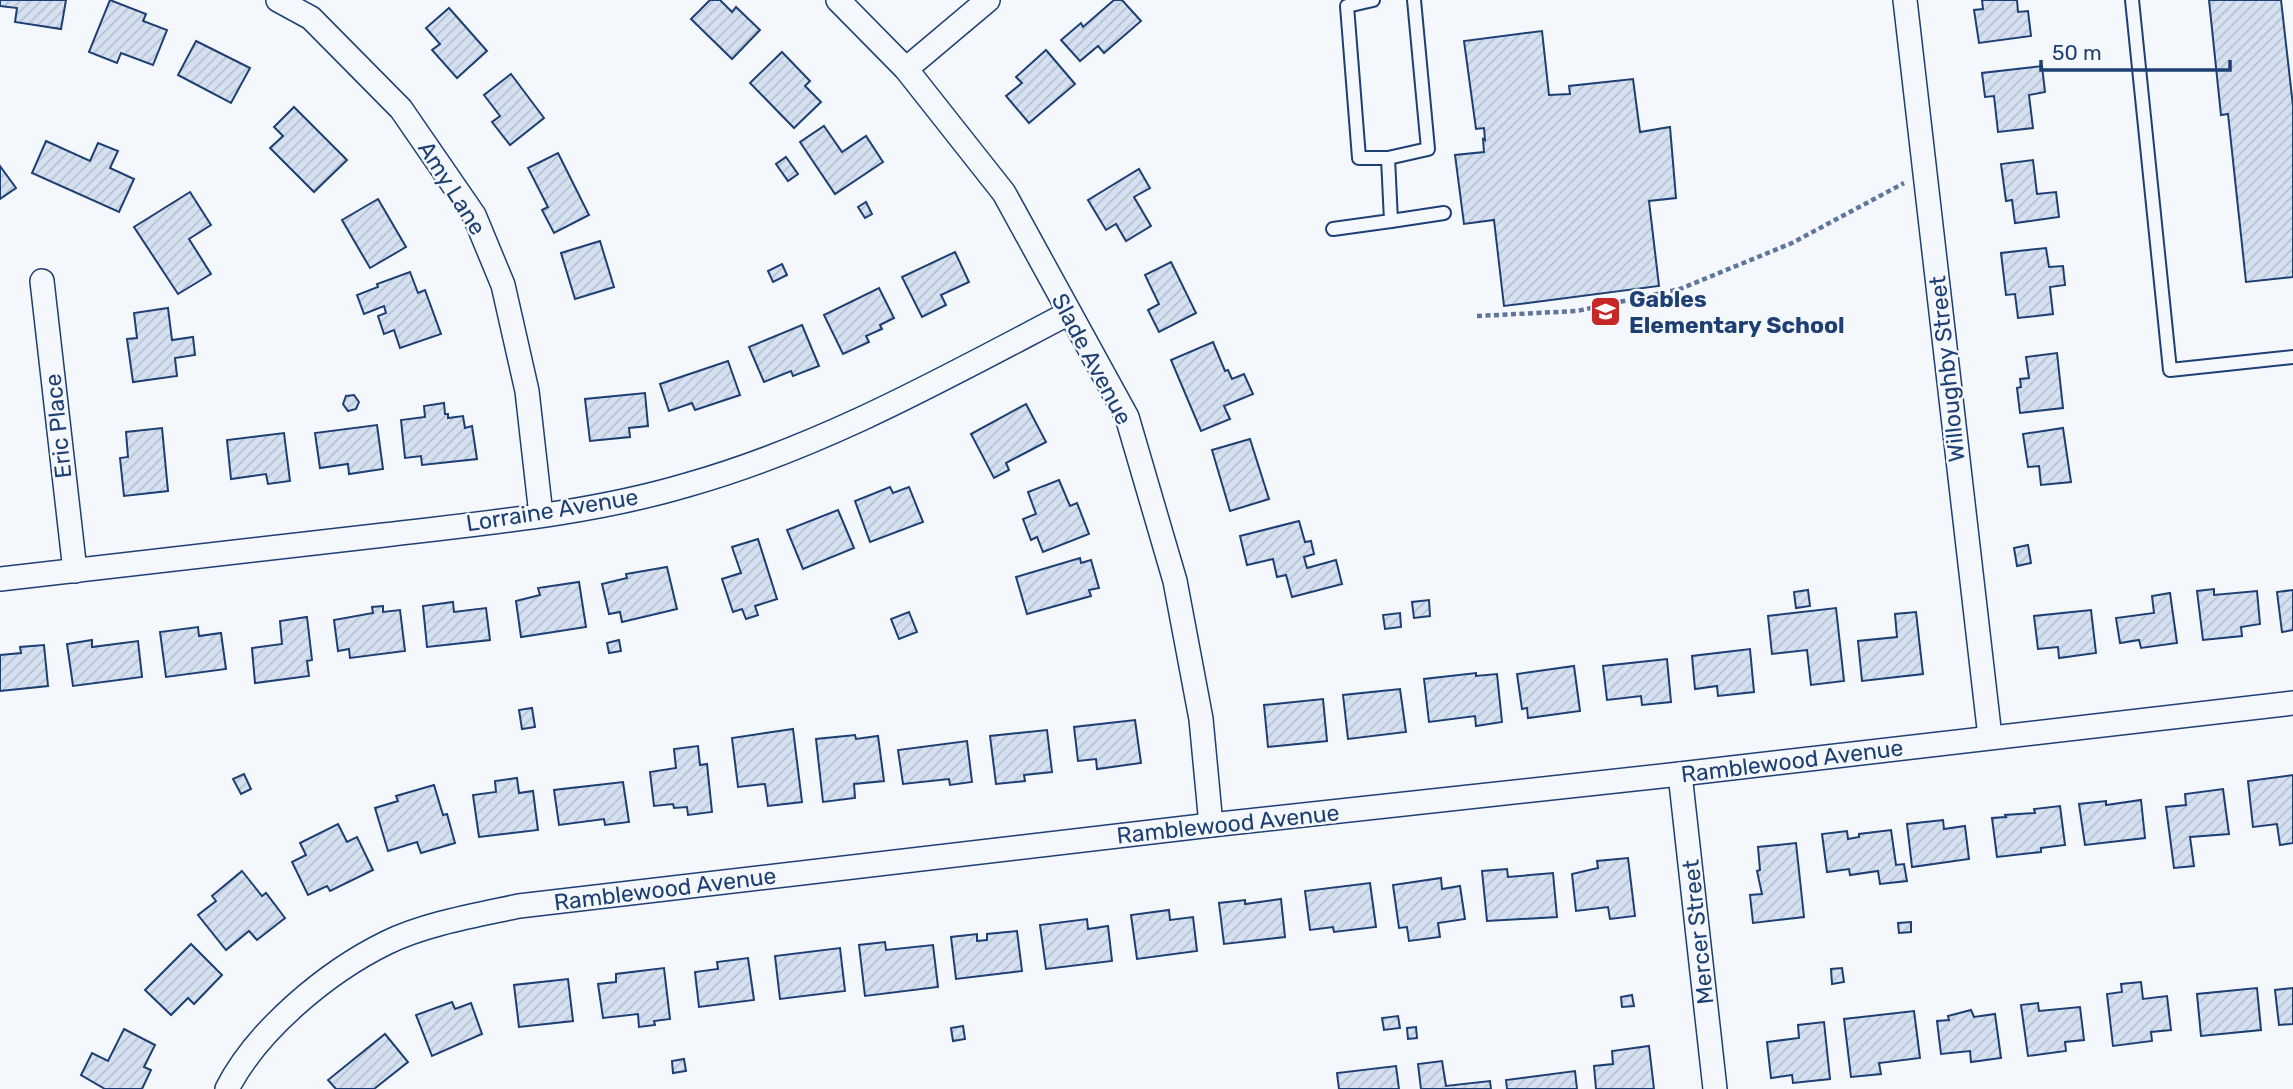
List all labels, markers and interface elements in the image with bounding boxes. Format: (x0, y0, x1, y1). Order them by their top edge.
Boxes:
scale bar (2041, 28, 2230, 72)
text: 50 m (2052, 40, 2102, 65)
street label: Amy Lane (412, 136, 492, 240)
street label: Willoughby Street (1923, 274, 1971, 464)
place label: Gables Elementary School (1629, 285, 1845, 339)
street label: Slade Avenue (1046, 289, 1138, 429)
school or university icon: Gables Elementary School (1589, 295, 1623, 329)
street label: Eric Place (39, 372, 77, 480)
street label: Lorraine Avenue (464, 483, 640, 537)
street label: Ramblewood Avenue (1679, 733, 1905, 789)
street label: Ramblewood Avenue (1115, 798, 1341, 850)
street label: Mercer Street (1676, 858, 1720, 1006)
street label: Ramblewood Avenue (552, 861, 778, 917)

